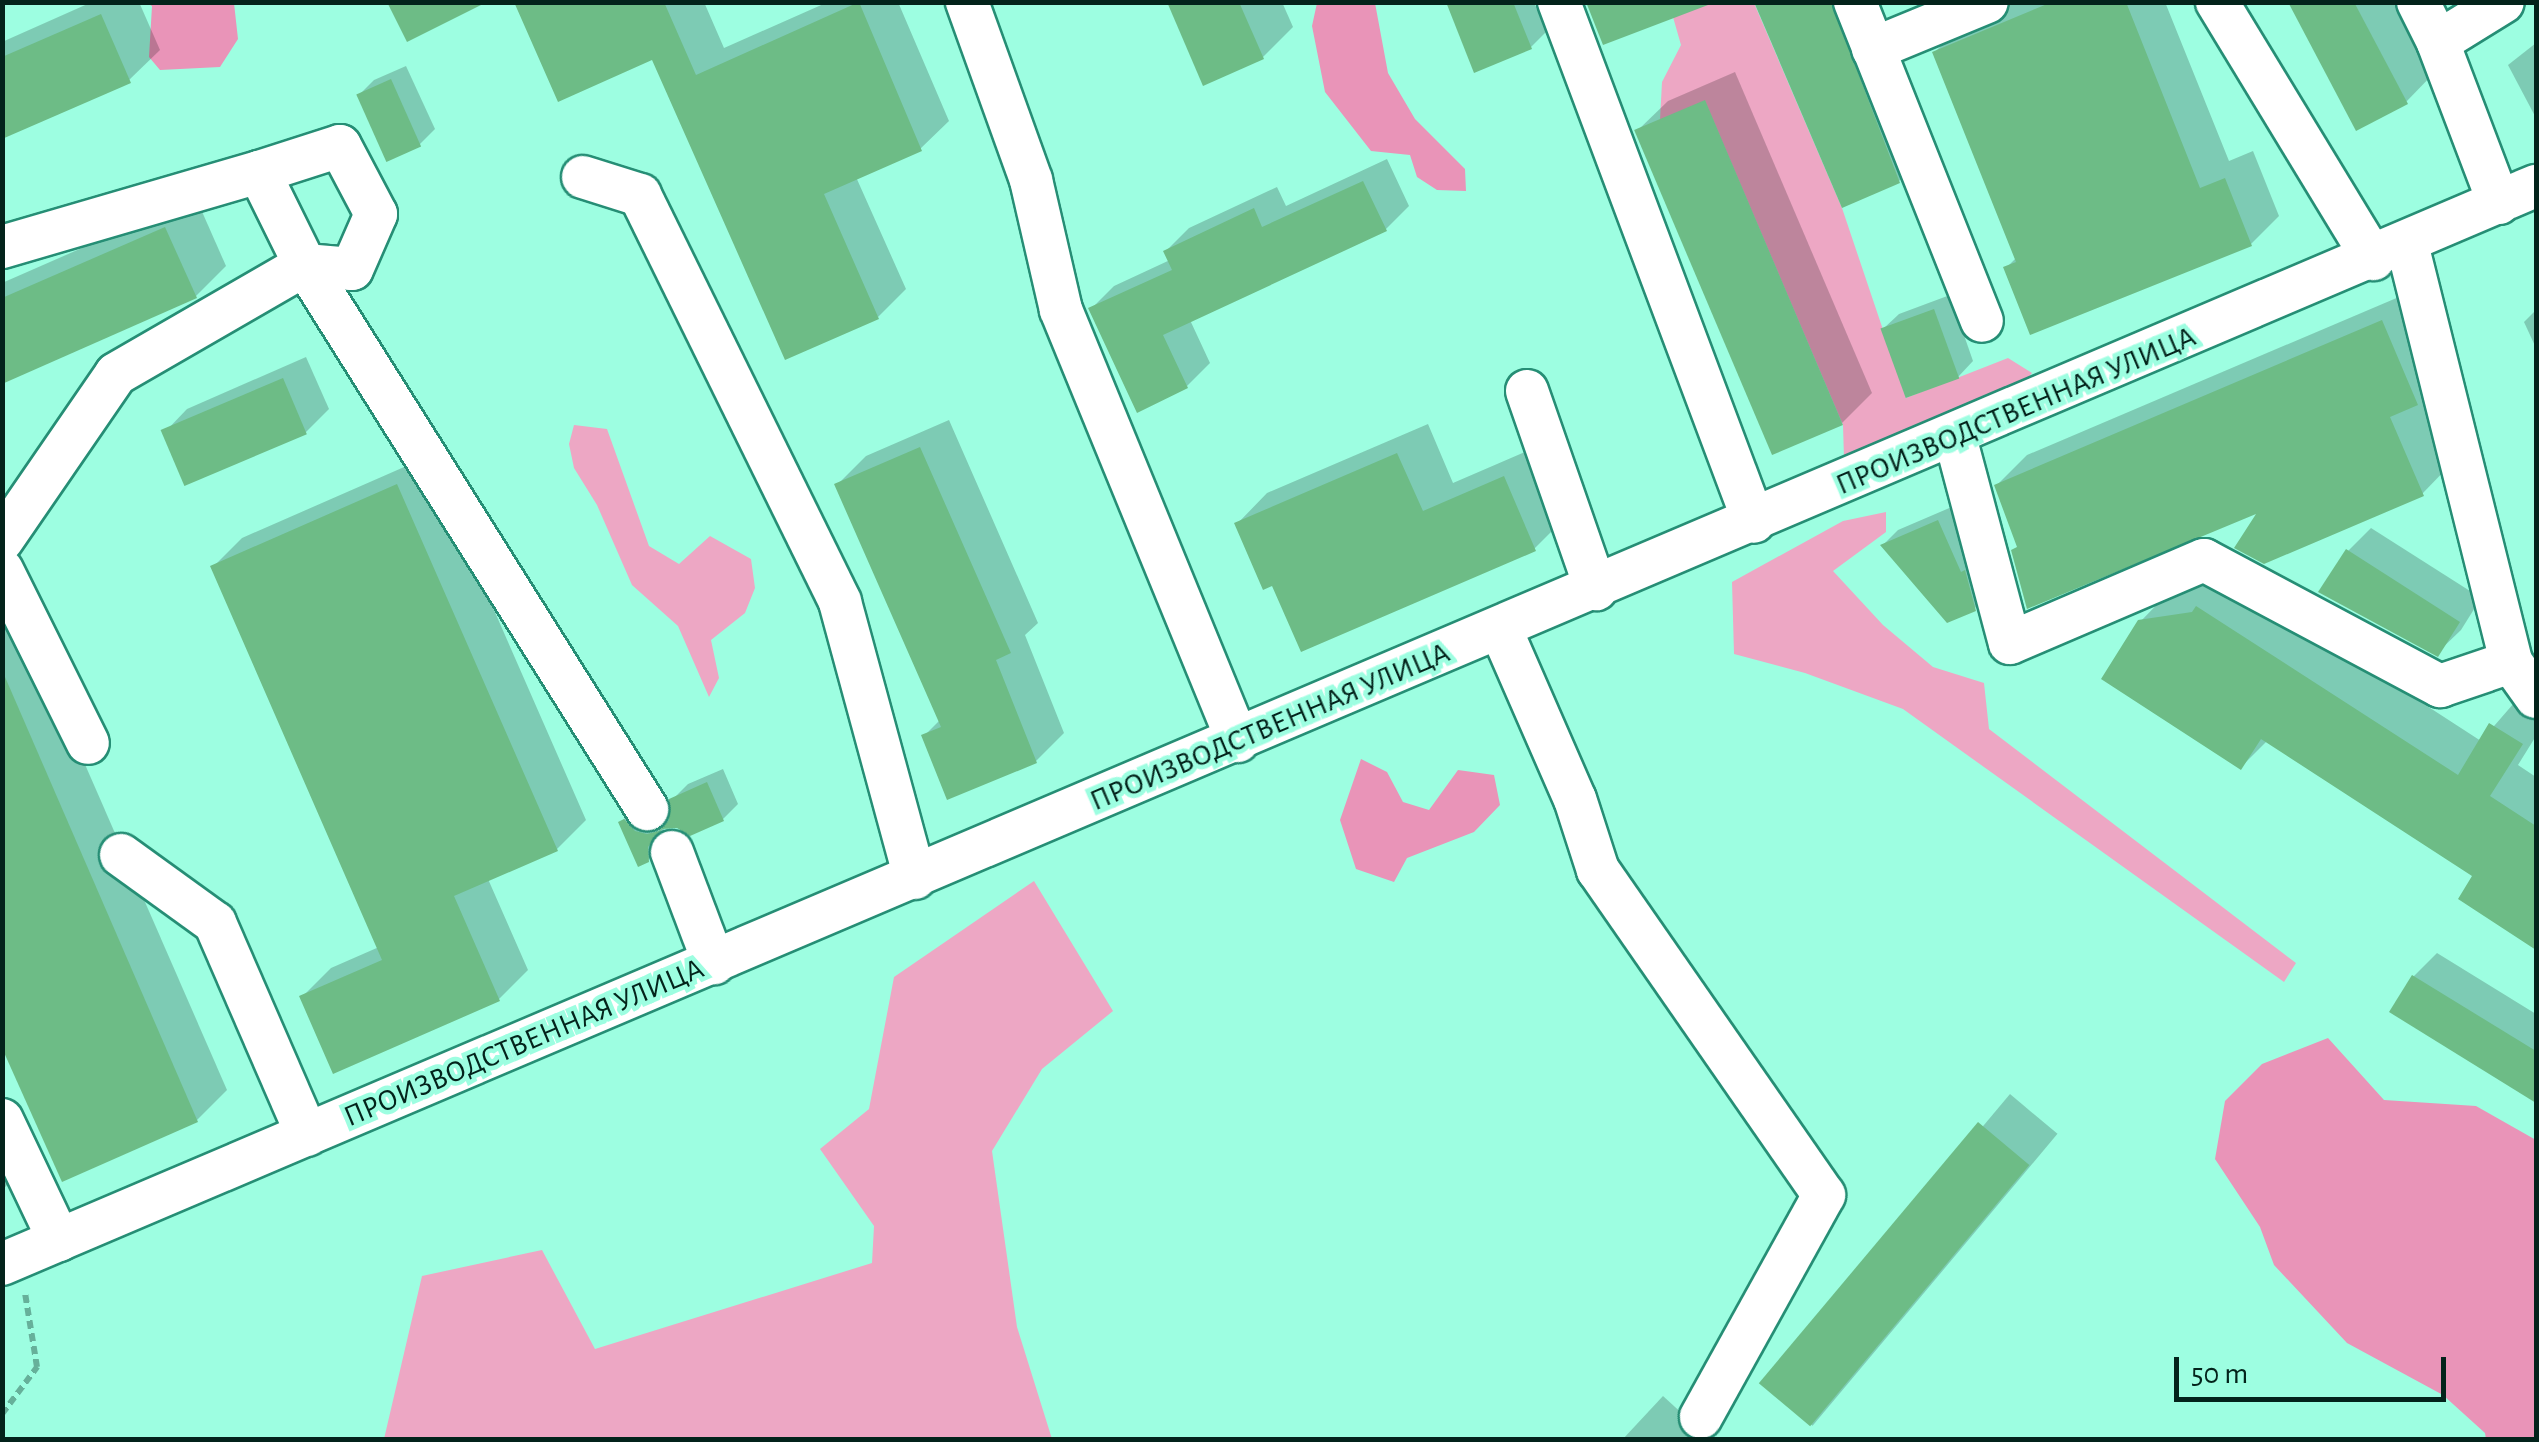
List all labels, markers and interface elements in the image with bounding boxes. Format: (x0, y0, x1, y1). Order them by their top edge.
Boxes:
street label: ПРОИЗВОДСТВЕННАЯ УЛИЦА (1831, 319, 2201, 503)
street label: ПРОИЗВОДСТВЕННАЯ УЛИЦА (1085, 635, 1455, 819)
street label: ПРОИЗВОДСТВЕННАЯ УЛИЦА (339, 951, 709, 1135)
scale bar (2179, 1337, 2452, 1399)
text: 50 m (2191, 1359, 2248, 1389)

